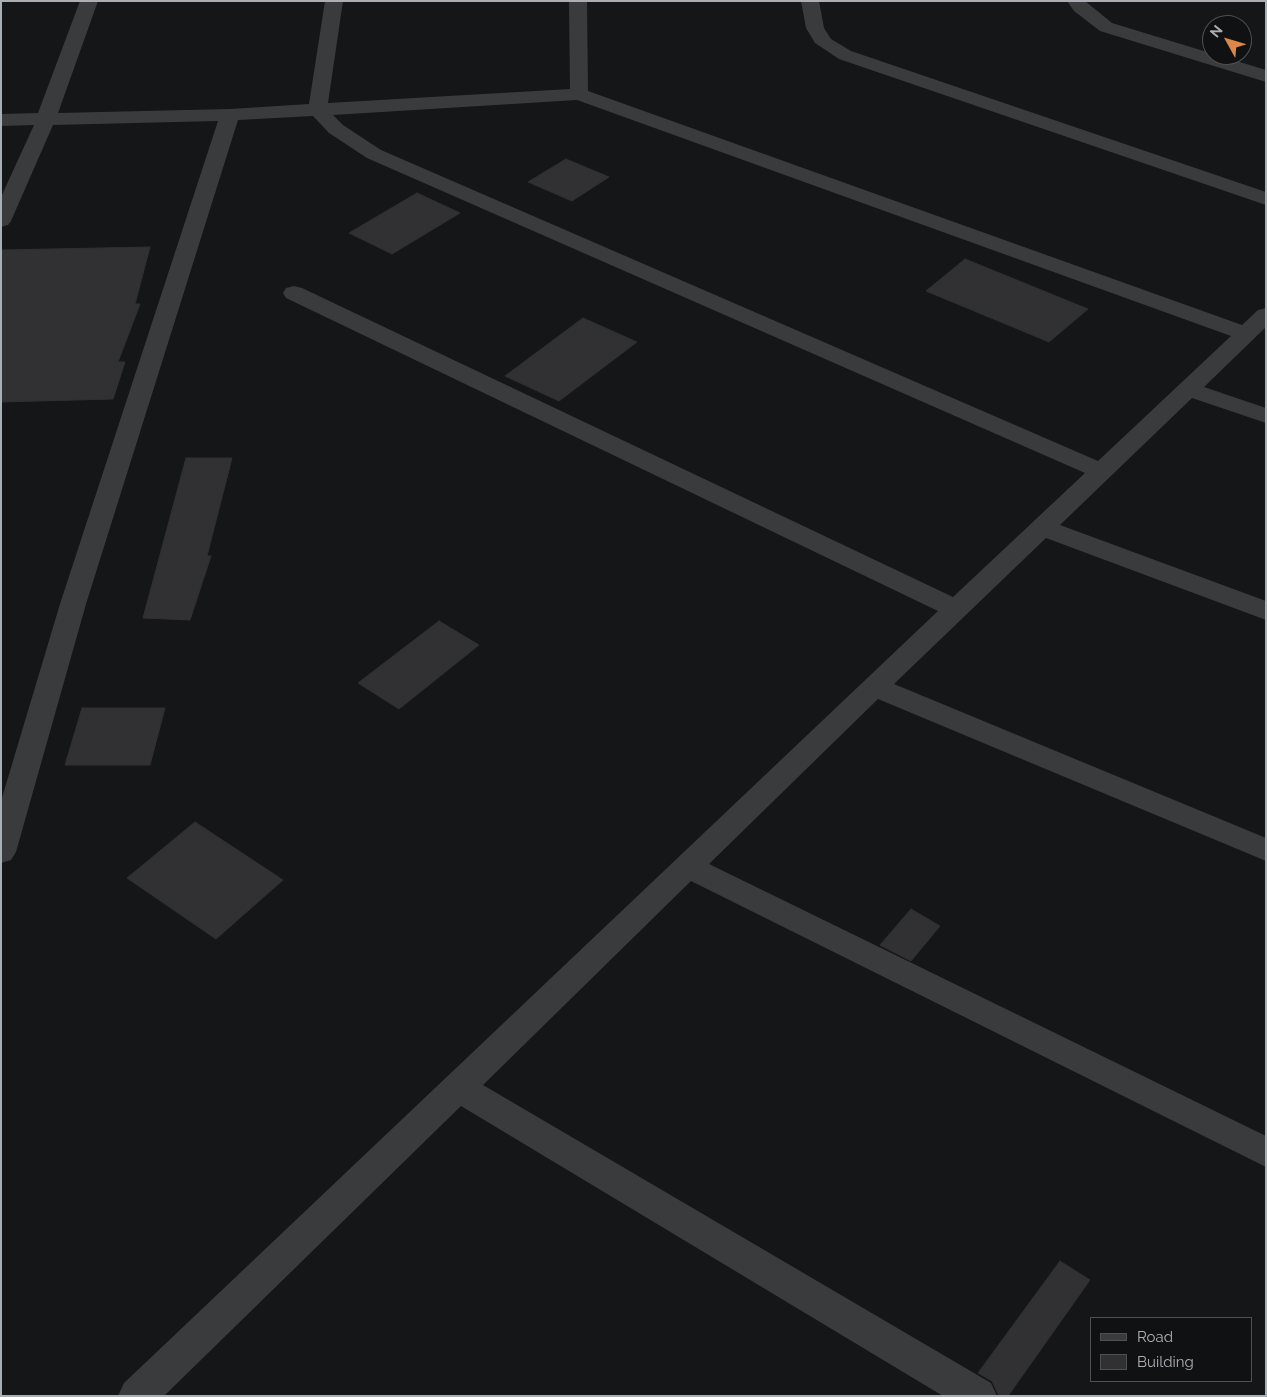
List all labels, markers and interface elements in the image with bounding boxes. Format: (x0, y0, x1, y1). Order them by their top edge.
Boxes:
north arrow (1202, 15, 1252, 65)
text: N (1207, 22, 1226, 40)
legend (1090, 1317, 1252, 1382)
text: Road (1137, 1328, 1173, 1346)
text: Building (1137, 1353, 1194, 1371)

